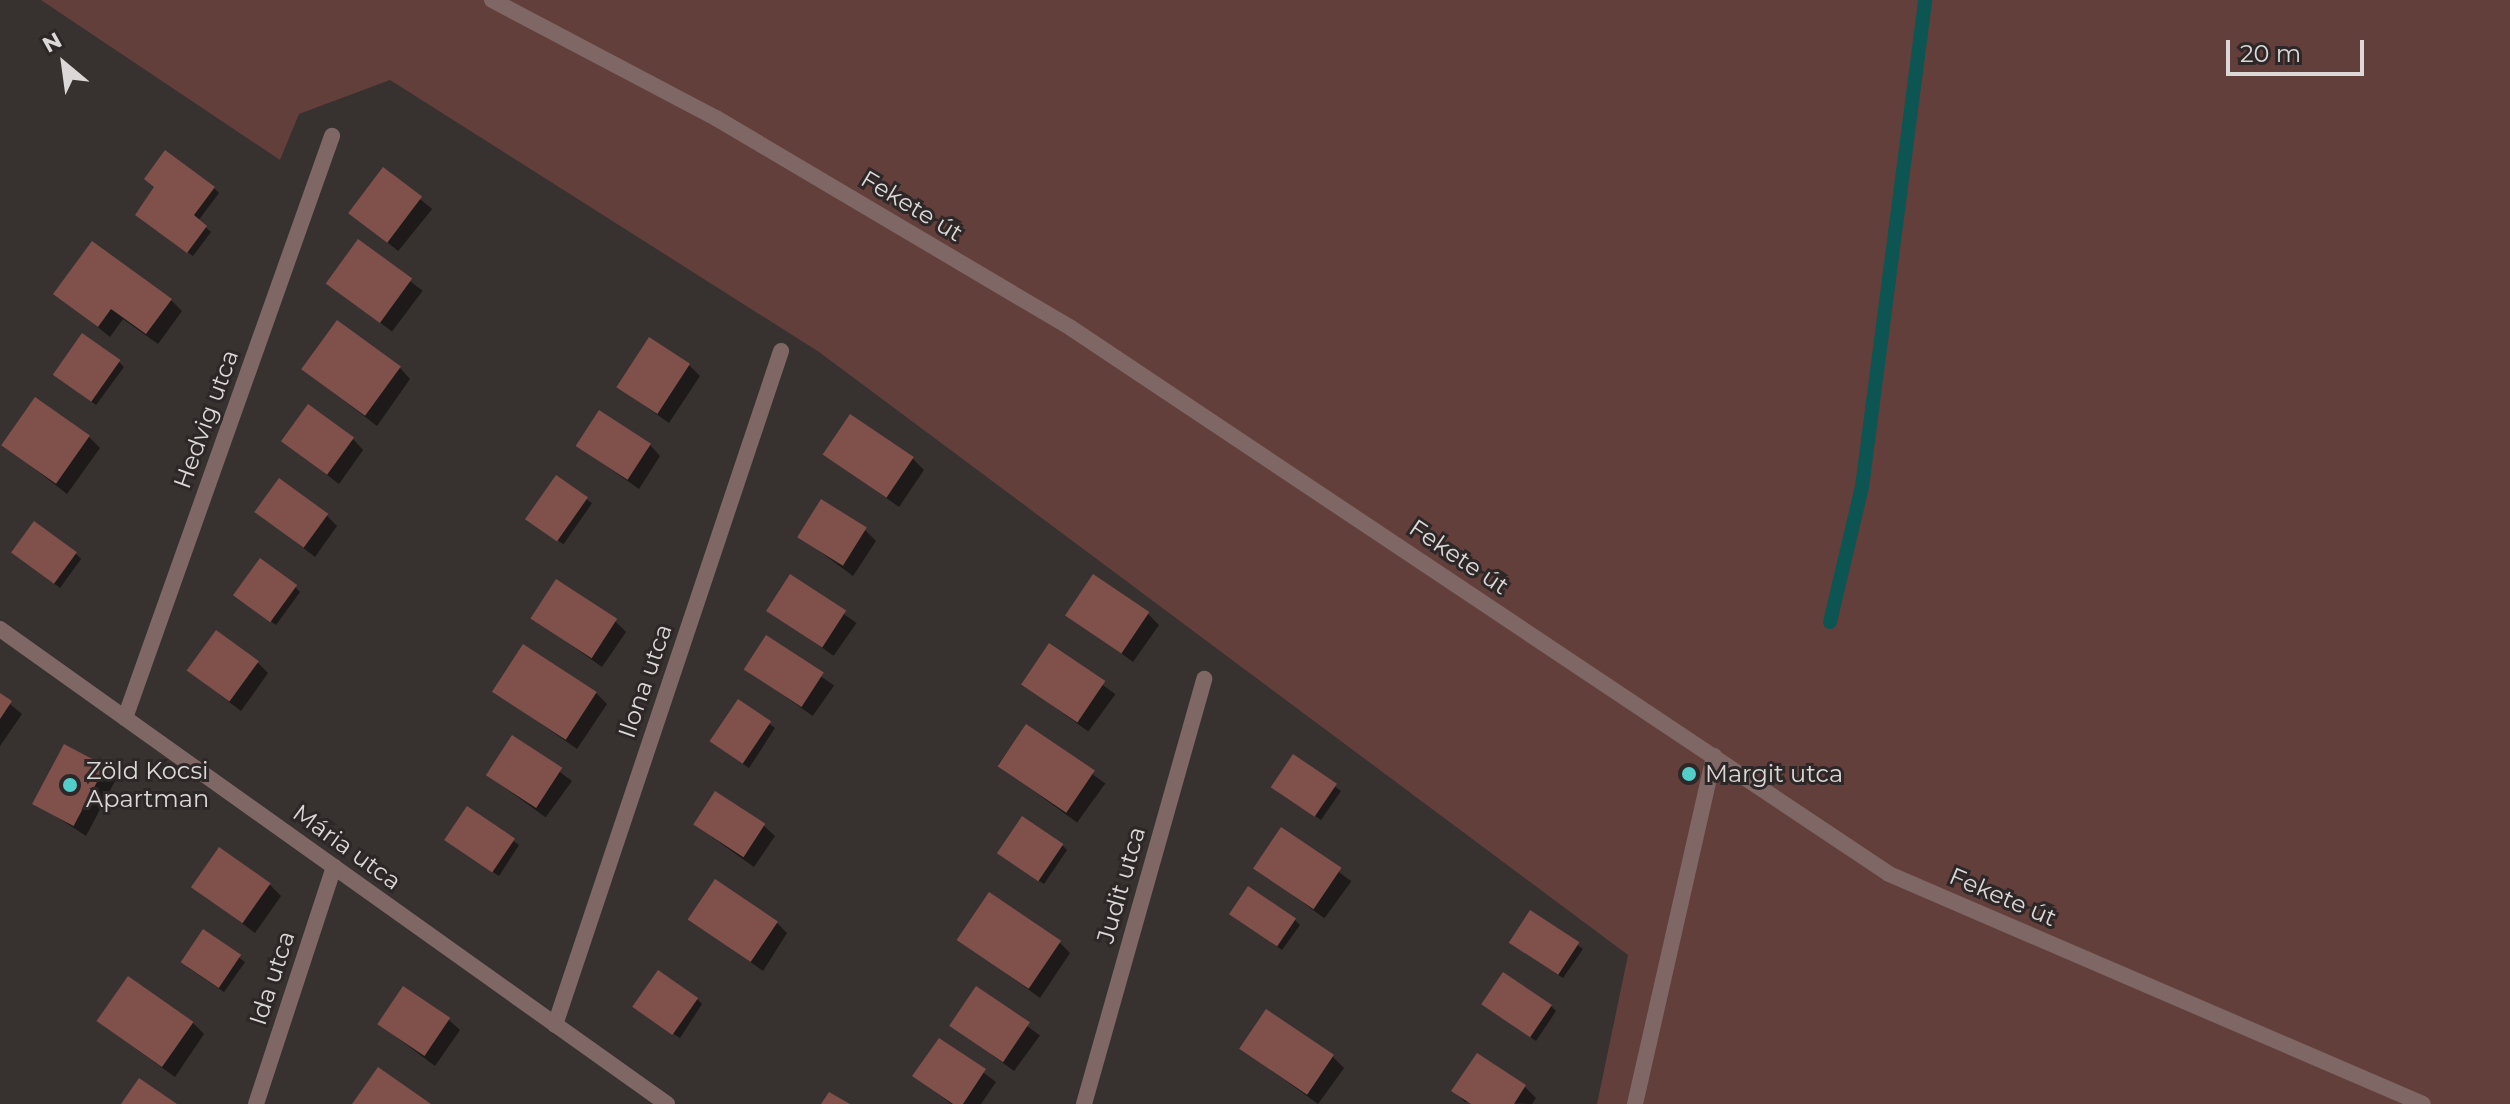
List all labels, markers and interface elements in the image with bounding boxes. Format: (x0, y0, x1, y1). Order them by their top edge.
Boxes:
north arrow (24, 24, 104, 104)
scale bar (2230, 24, 2368, 74)
text: N (38, 26, 66, 59)
text: 20 m (2240, 39, 2301, 68)
street label: Fekete út (856, 164, 968, 248)
street label: Hedvig utca (168, 346, 244, 492)
street label: Fekete út (1404, 513, 1514, 601)
street label: Ilona utca (612, 620, 678, 742)
place label: Zöld Kocsi Apartman (86, 757, 209, 813)
place label: Margit utca (1705, 760, 1843, 788)
marker: Margit utca (1680, 765, 1698, 783)
marker: Zöld Kocsi Apartman (61, 776, 79, 794)
street label: Mária utca (287, 798, 407, 896)
street label: Judit utca (1091, 823, 1151, 947)
street label: Fekete út (1945, 862, 2061, 932)
street label: Ida utca (243, 927, 301, 1029)

